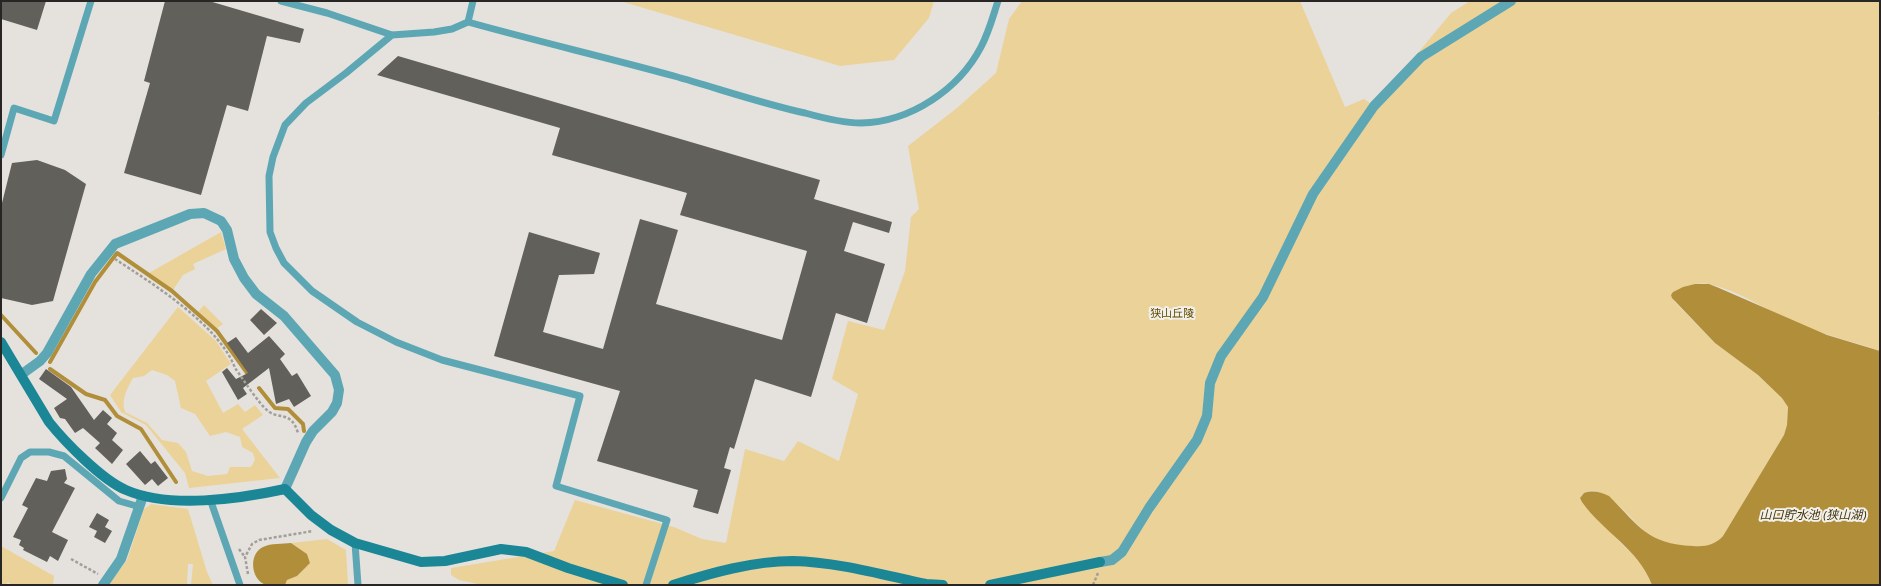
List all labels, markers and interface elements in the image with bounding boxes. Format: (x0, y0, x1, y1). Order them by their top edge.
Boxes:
park label: 狭山丘陵 (1150, 308, 1194, 322)
water label: 山口貯水池 (狭山湖) (1760, 510, 1866, 524)

